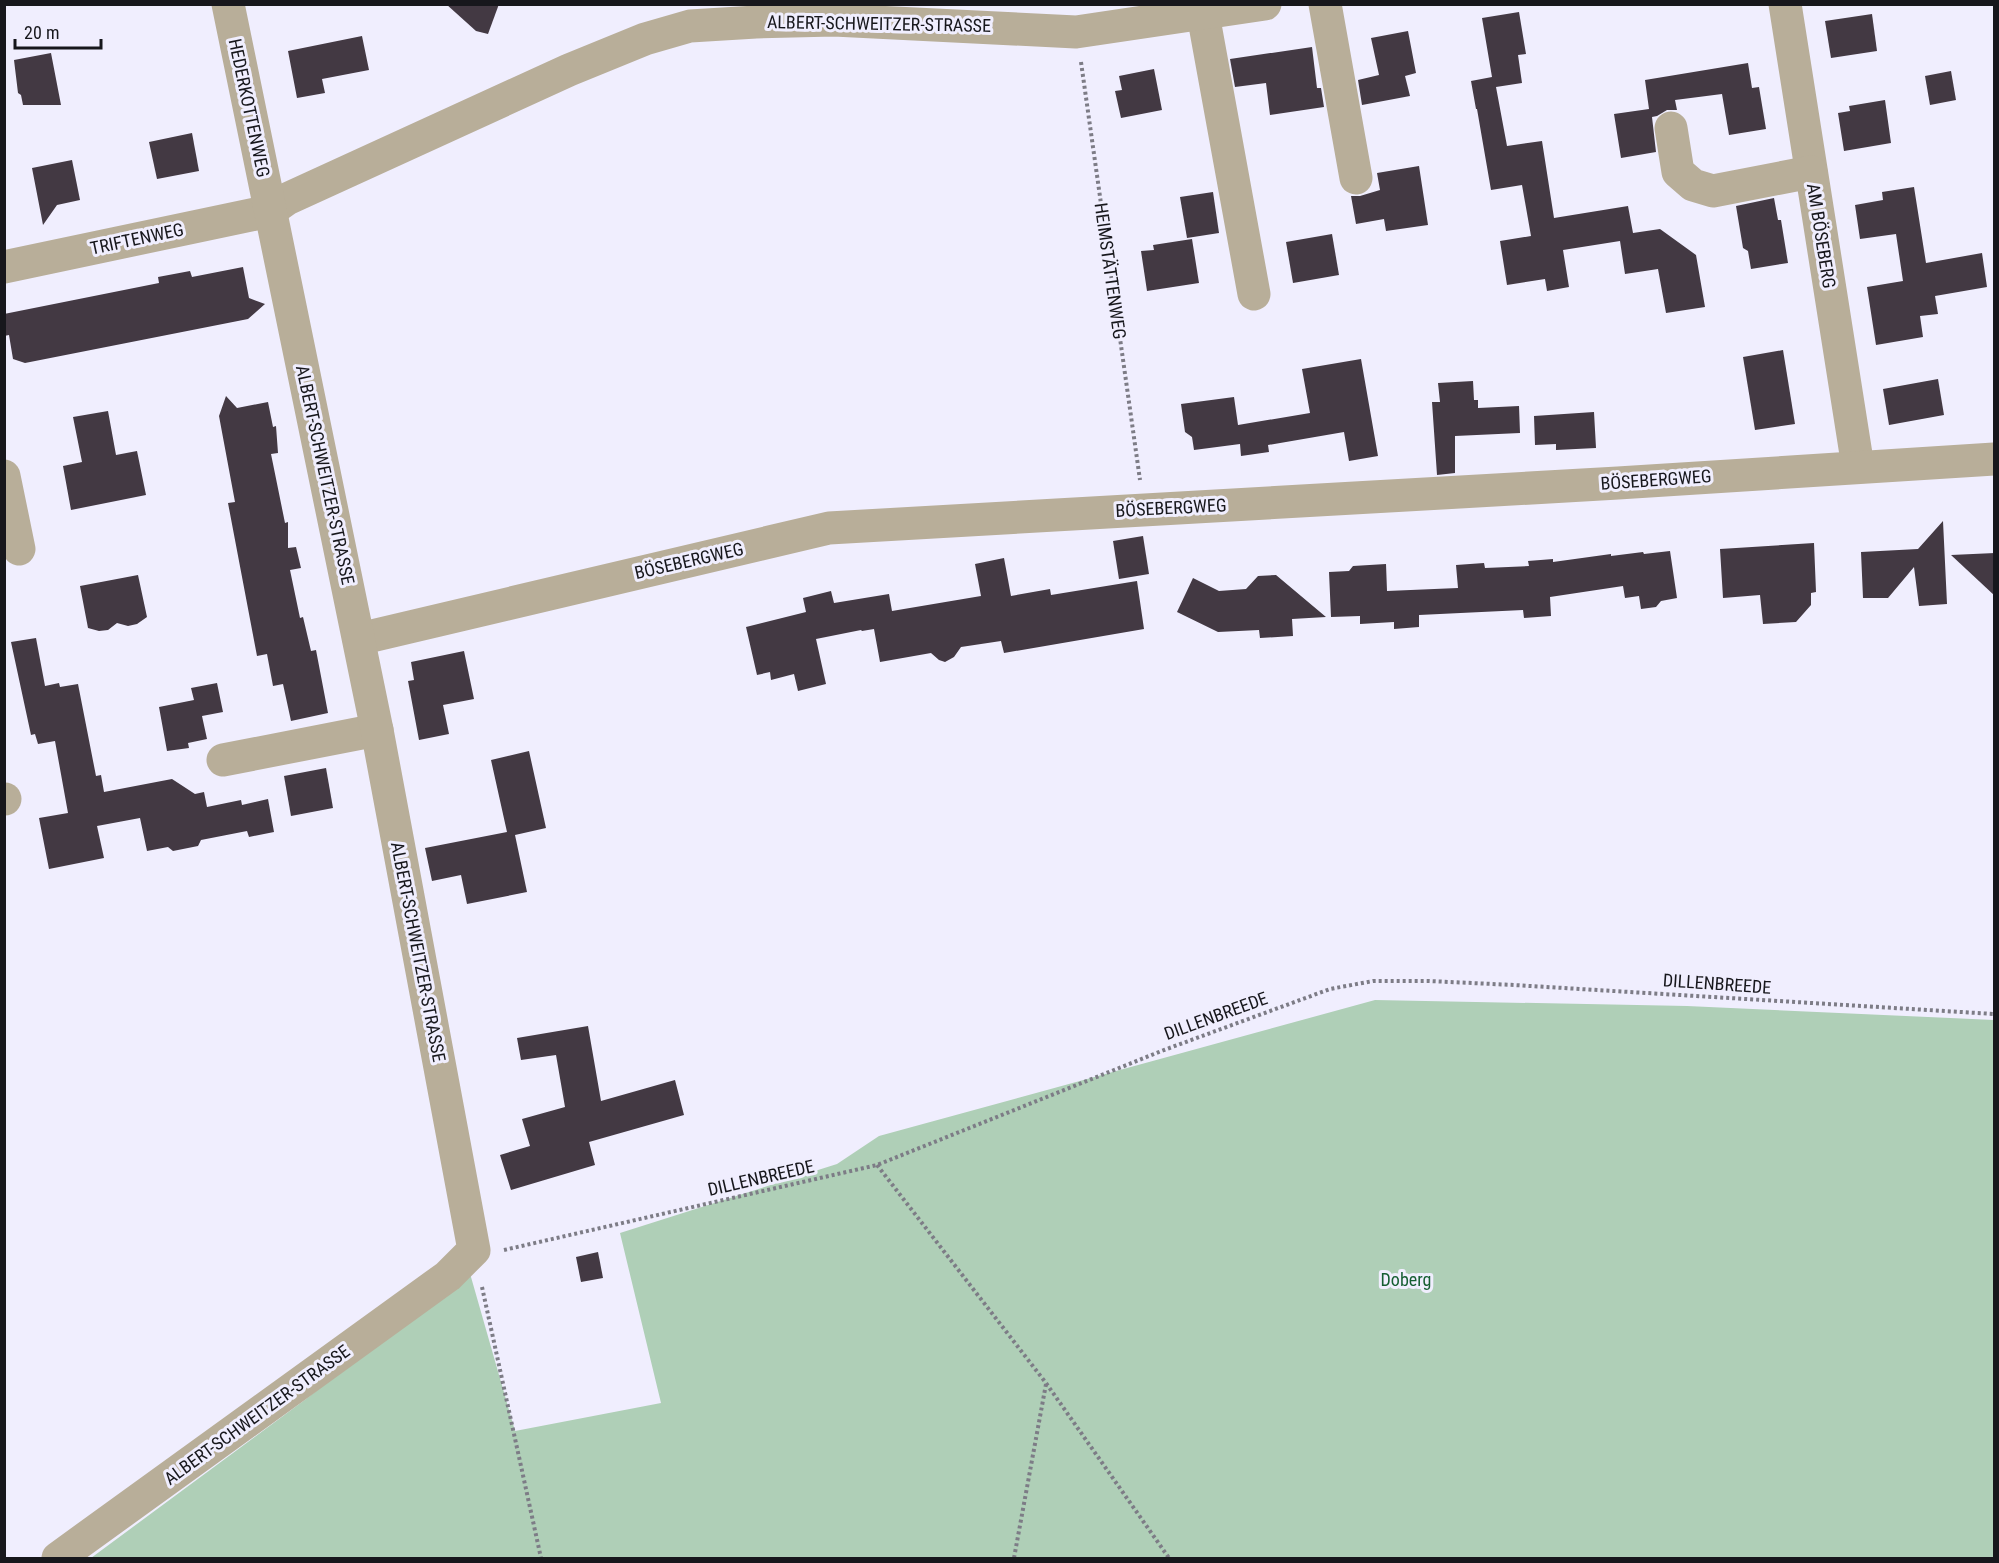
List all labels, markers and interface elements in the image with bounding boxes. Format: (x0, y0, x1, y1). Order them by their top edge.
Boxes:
street label: ALBERT-SCHWEITZER-STRASSE (767, 11, 991, 36)
scale bar (15, 12, 100, 50)
text: 20 m (24, 22, 59, 43)
street label: HEDERKOTTENWEG (225, 37, 274, 179)
street label: AM BÖSEBERG (1803, 182, 1840, 290)
street label: HEIMSTÄTTENWEG (1091, 201, 1130, 341)
street label: TRIFTENWEG (88, 218, 186, 259)
street label: ALBERT-SCHWEITZER-STRASSE (292, 363, 359, 587)
street label: BÖSEBERGWEG (1600, 465, 1712, 494)
street label: BÖSEBERGWEG (1115, 494, 1227, 521)
street label: BÖSEBERGWEG (632, 538, 745, 583)
street label: ALBERT-SCHWEITZER-STRASSE (387, 840, 450, 1064)
street label: DILLENBREEDE (1662, 969, 1772, 998)
street label: DILLENBREEDE (1161, 987, 1270, 1044)
street label: DILLENBREEDE (706, 1155, 816, 1200)
park label: Doberg (1381, 1269, 1431, 1290)
street label: ALBERT-SCHWEITZER-STRASSE (160, 1340, 354, 1489)

